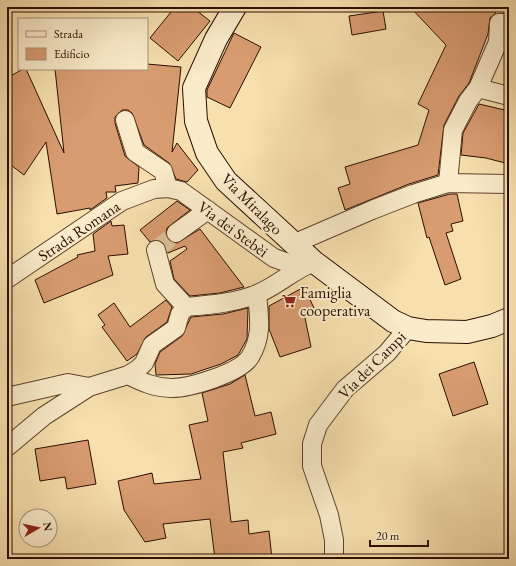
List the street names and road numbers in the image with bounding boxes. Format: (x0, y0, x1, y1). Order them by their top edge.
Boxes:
street label: Via Miralago (217, 169, 287, 239)
street label: Strada Romana (34, 195, 125, 266)
street label: Via dei Stebèi (193, 196, 273, 262)
street label: Via dei Campi (334, 326, 411, 403)

